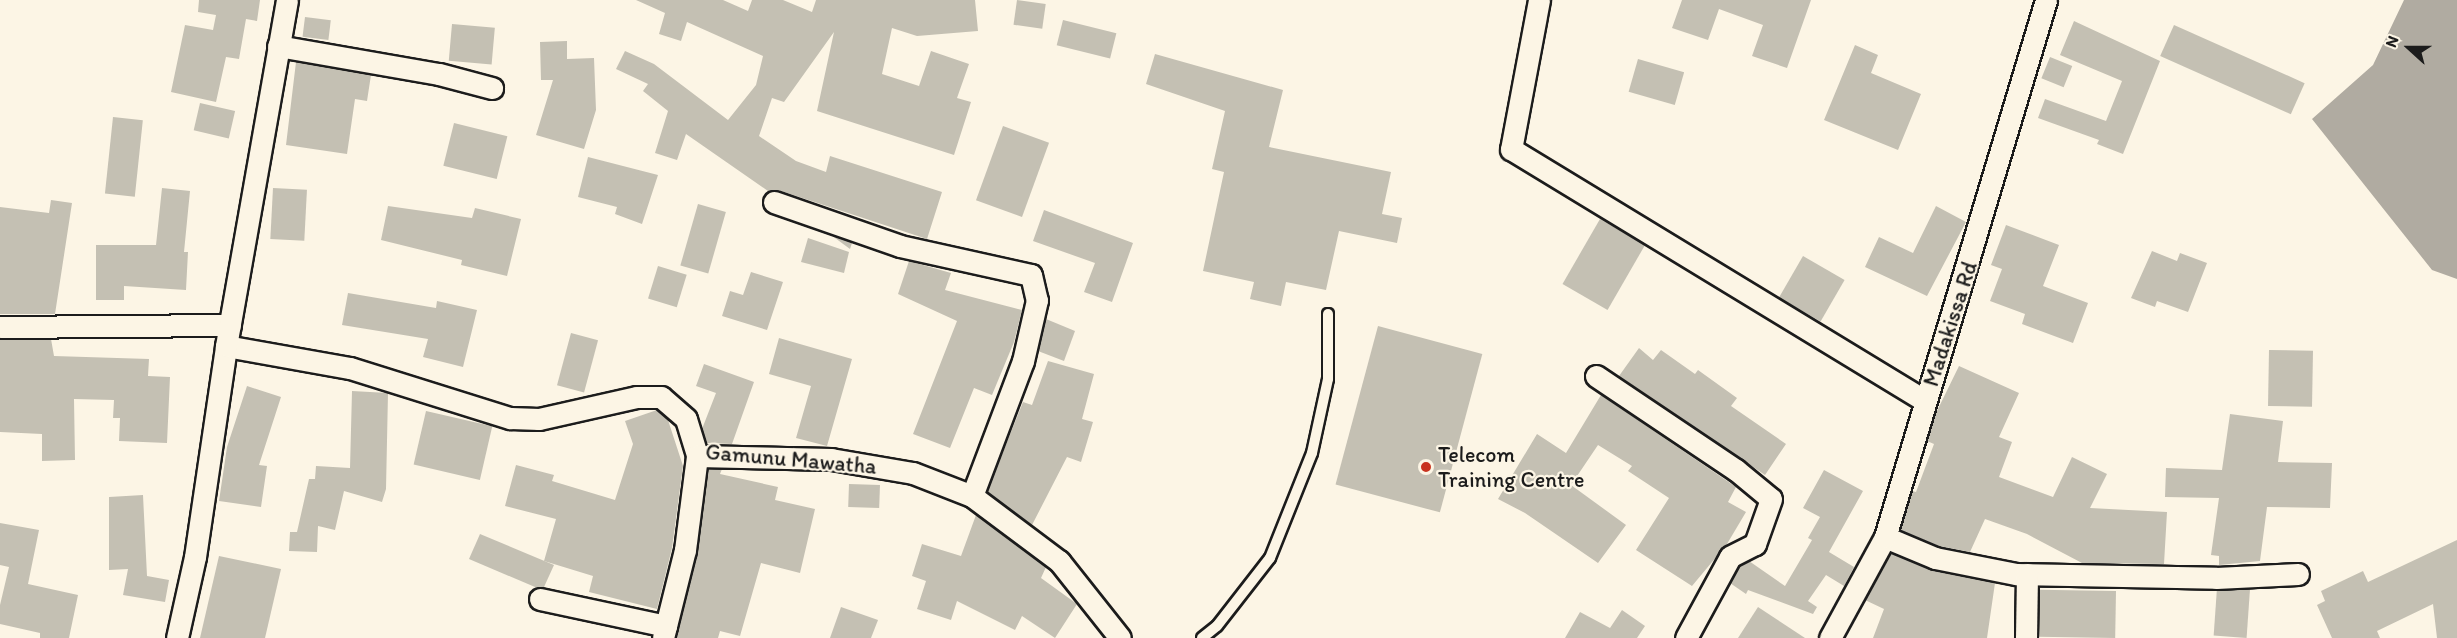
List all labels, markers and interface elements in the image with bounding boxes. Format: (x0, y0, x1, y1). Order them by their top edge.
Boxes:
north arrow (2379, 18, 2439, 78)
text: N (2381, 33, 2403, 50)
street label: Madakissa Rd (1917, 258, 1983, 390)
street label: Gamunu Mawatha (704, 438, 878, 480)
place label: Telecom Training Centre (1438, 441, 1585, 493)
marker: Telecom Training Centre (1419, 460, 1433, 474)

